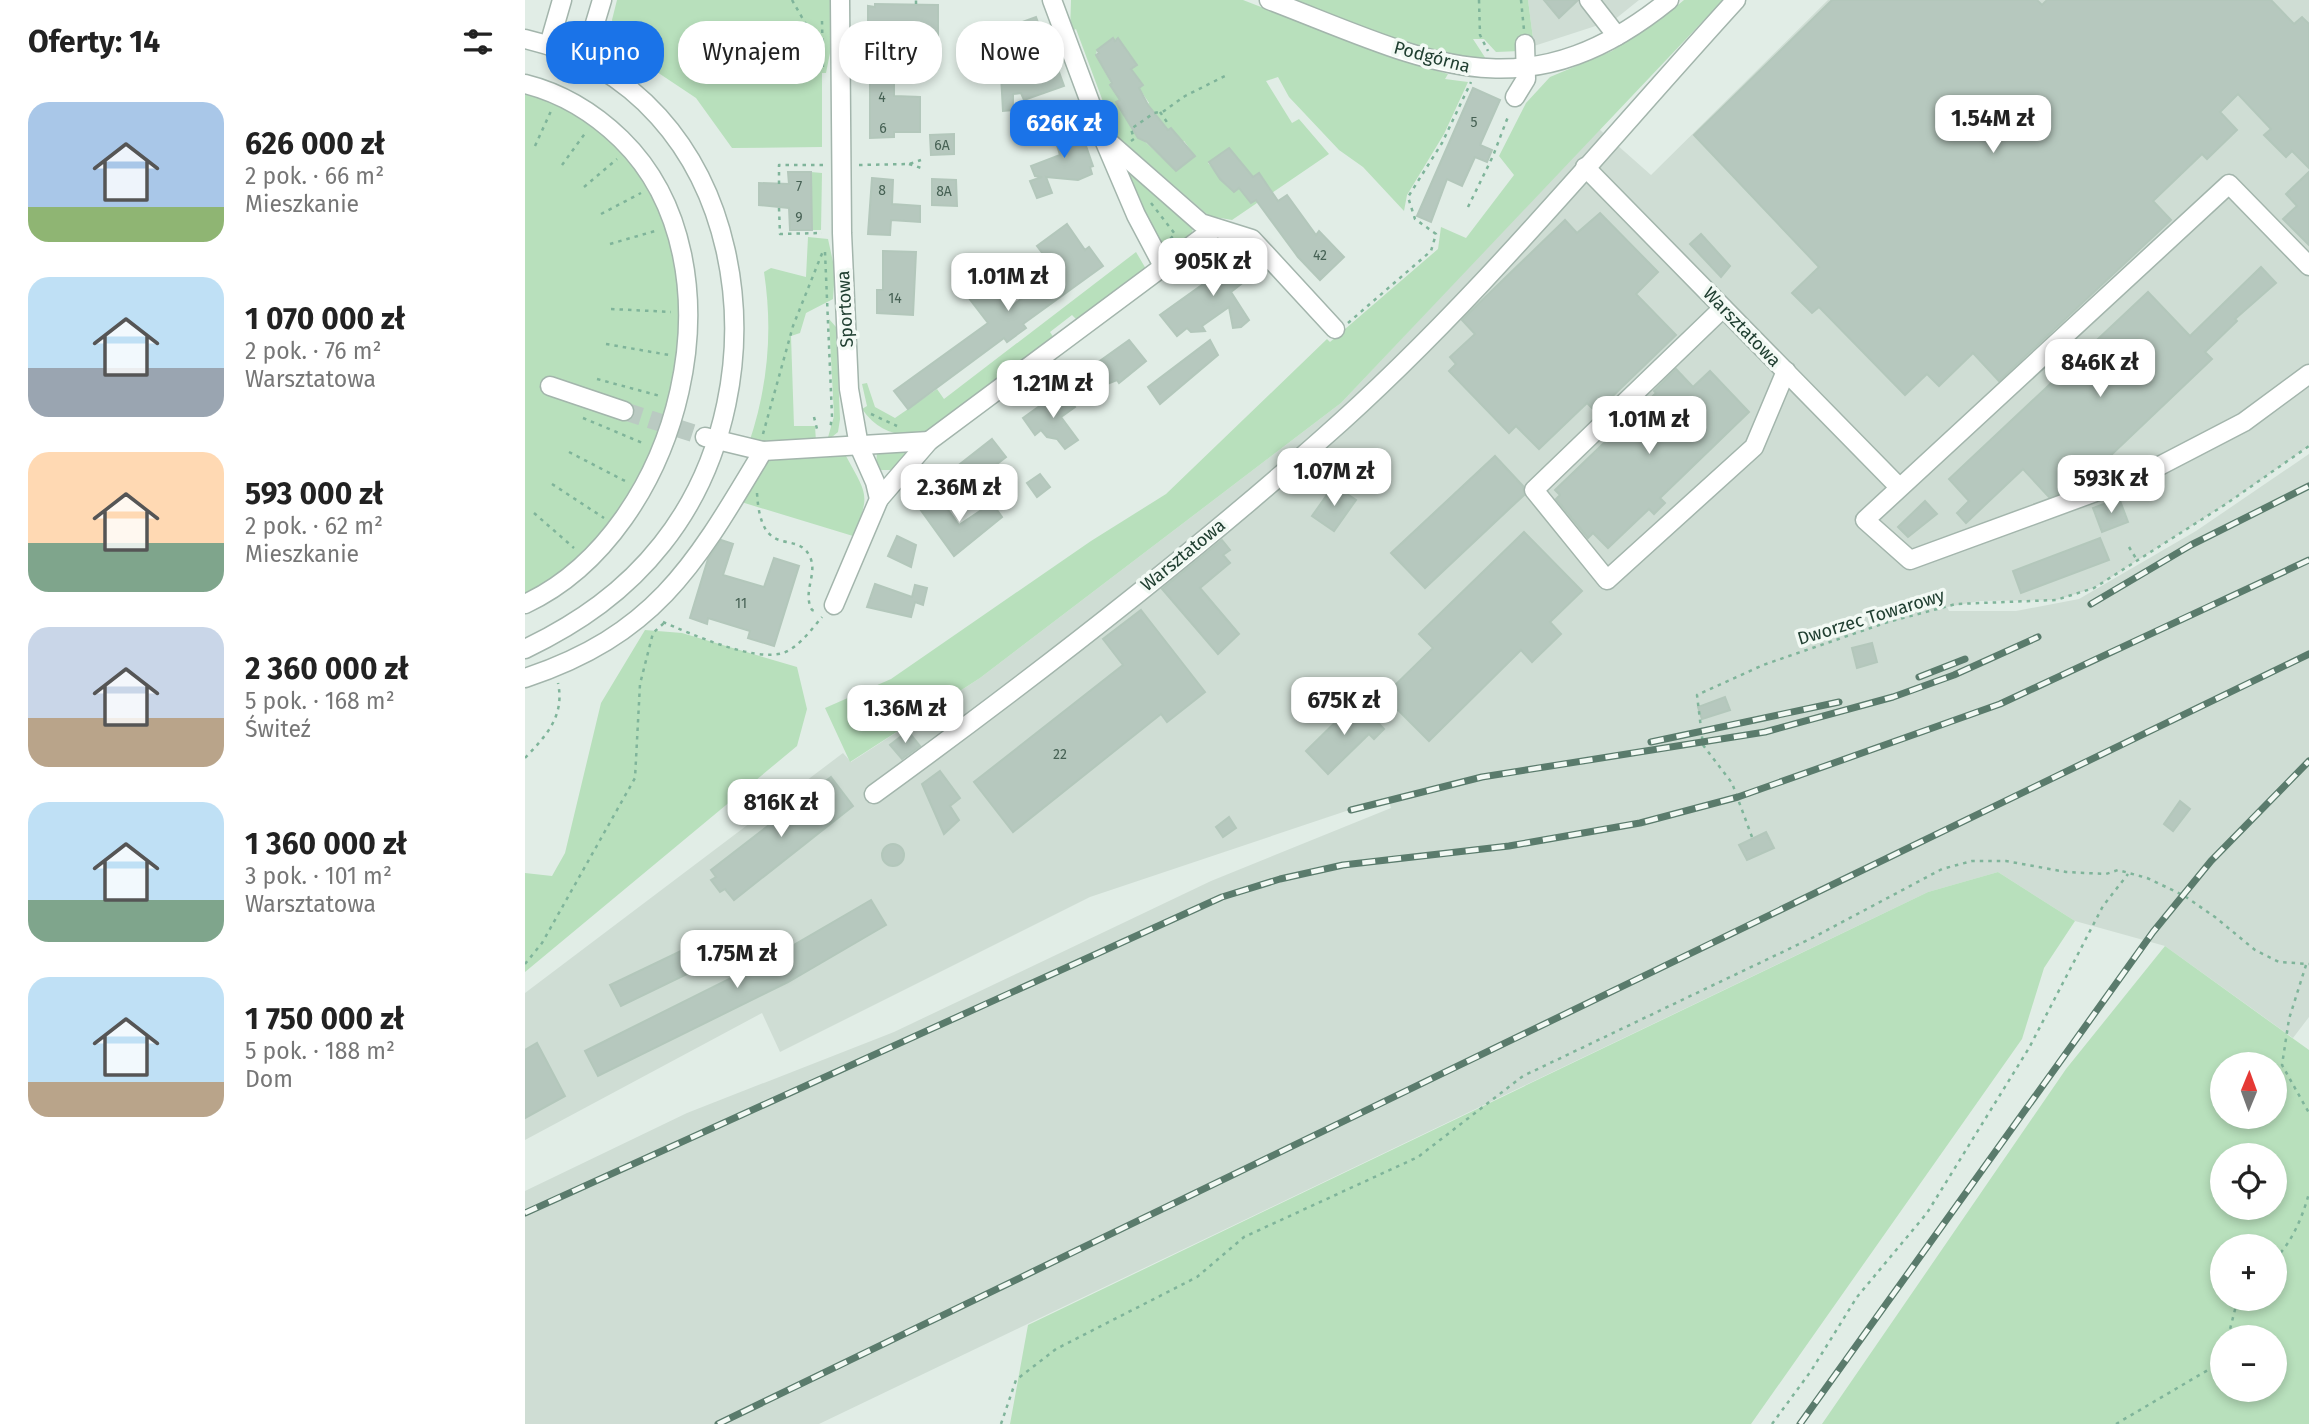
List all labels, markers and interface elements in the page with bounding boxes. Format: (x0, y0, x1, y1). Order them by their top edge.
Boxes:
chip: Kupno (546, 21, 664, 84)
chip: Wynajem (678, 21, 825, 84)
chip: Filtry (839, 21, 942, 84)
chip: Nowe (956, 21, 1064, 84)
icon: filters (459, 23, 497, 61)
text: Oferty: 14 (28, 24, 160, 60)
street label: Podgórna (1391, 36, 1473, 78)
house number: 4 (878, 89, 886, 106)
pin: 1.54M zł (1921, 96, 2065, 155)
pin: 626K zł (999, 100, 1129, 160)
text: 1.54M zł (1951, 104, 2035, 132)
text: 626K zł (1026, 109, 1102, 137)
house number: 5 (1470, 114, 1478, 131)
house number: 6 (879, 120, 887, 137)
text: 626 000 zł (245, 126, 385, 162)
icon: home (84, 130, 168, 214)
house number: 6A (934, 137, 950, 154)
text: 2 pok. · 66 m² (245, 162, 384, 190)
house number: 7 (796, 178, 802, 195)
house number: 8 (878, 182, 886, 199)
house number: 8A (936, 183, 952, 200)
text: Mieszkanie (245, 190, 359, 218)
house number: 9 (795, 209, 803, 226)
pin: 905K zł (1148, 238, 1278, 298)
text: 905K zł (1174, 247, 1252, 275)
house number: 42 (1313, 247, 1327, 264)
pin: 1.01M zł (936, 254, 1080, 313)
text: 1.01M zł (967, 262, 1049, 290)
street label: Sportowa (832, 270, 858, 348)
street label: Warsztatowa (1698, 283, 1786, 371)
house number: 14 (888, 290, 902, 307)
text: 1 070 000 zł (245, 301, 405, 337)
icon: home (84, 305, 168, 389)
text: 2 pok. · 76 m² (245, 337, 382, 365)
pin: 846K zł (2035, 340, 2165, 399)
text: 846K zł (2061, 348, 2139, 376)
pin: 1.21M zł (981, 360, 1125, 420)
text: Warsztatowa (245, 365, 376, 393)
text: 1.21M zł (1013, 369, 1093, 397)
pin: 1.01M zł (1577, 396, 1721, 456)
text: 1.01M zł (1608, 405, 1690, 433)
pin: 1.07M zł (1262, 448, 1406, 508)
pin: 593K zł (2046, 456, 2176, 515)
text: 1.07M zł (1293, 457, 1375, 485)
pin: 2.36M zł (887, 464, 1031, 524)
text: 593K zł (2074, 464, 2148, 492)
text: 2.36M zł (917, 473, 1001, 501)
text: 593 000 zł (245, 476, 383, 512)
icon: home (84, 480, 168, 564)
text: 2 pok. · 62 m² (245, 512, 383, 540)
street label: Warsztatowa (1136, 514, 1230, 596)
text: Mieszkanie (245, 540, 359, 568)
street label: Dworzec Towarowy (1795, 584, 1947, 650)
house number: 11 (735, 595, 747, 612)
text: 2 360 000 zł (245, 651, 409, 687)
icon: home (84, 655, 168, 739)
pin: 675K zł (1279, 678, 1409, 737)
pin: 1.36M zł (833, 686, 977, 745)
text: 675K zł (1307, 686, 1381, 714)
text: 5 pok. · 168 m² (245, 687, 395, 715)
text: 1.36M zł (863, 694, 947, 722)
text: Świteź (245, 715, 311, 743)
house number: 22 (1053, 746, 1067, 763)
pin: 816K zł (716, 780, 846, 839)
text: 816K zł (744, 788, 818, 816)
text: 1 360 000 zł (245, 826, 407, 862)
icon: home (84, 830, 168, 914)
text: 3 pok. · 101 m² (245, 862, 392, 890)
text: Warsztatowa (245, 890, 376, 918)
pin: 1.75M zł (665, 930, 809, 990)
text: 1.75M zł (696, 939, 778, 967)
text: 1 750 000 zł (245, 1001, 404, 1037)
icon: home (84, 1005, 168, 1089)
text: 5 pok. · 188 m² (245, 1037, 395, 1065)
north arrow (2210, 1052, 2287, 1129)
map controls (2210, 1052, 2287, 1402)
text: Dom (245, 1065, 293, 1093)
button: locate (2210, 1143, 2287, 1220)
button: + (2210, 1234, 2287, 1311)
button: − (2210, 1325, 2287, 1402)

